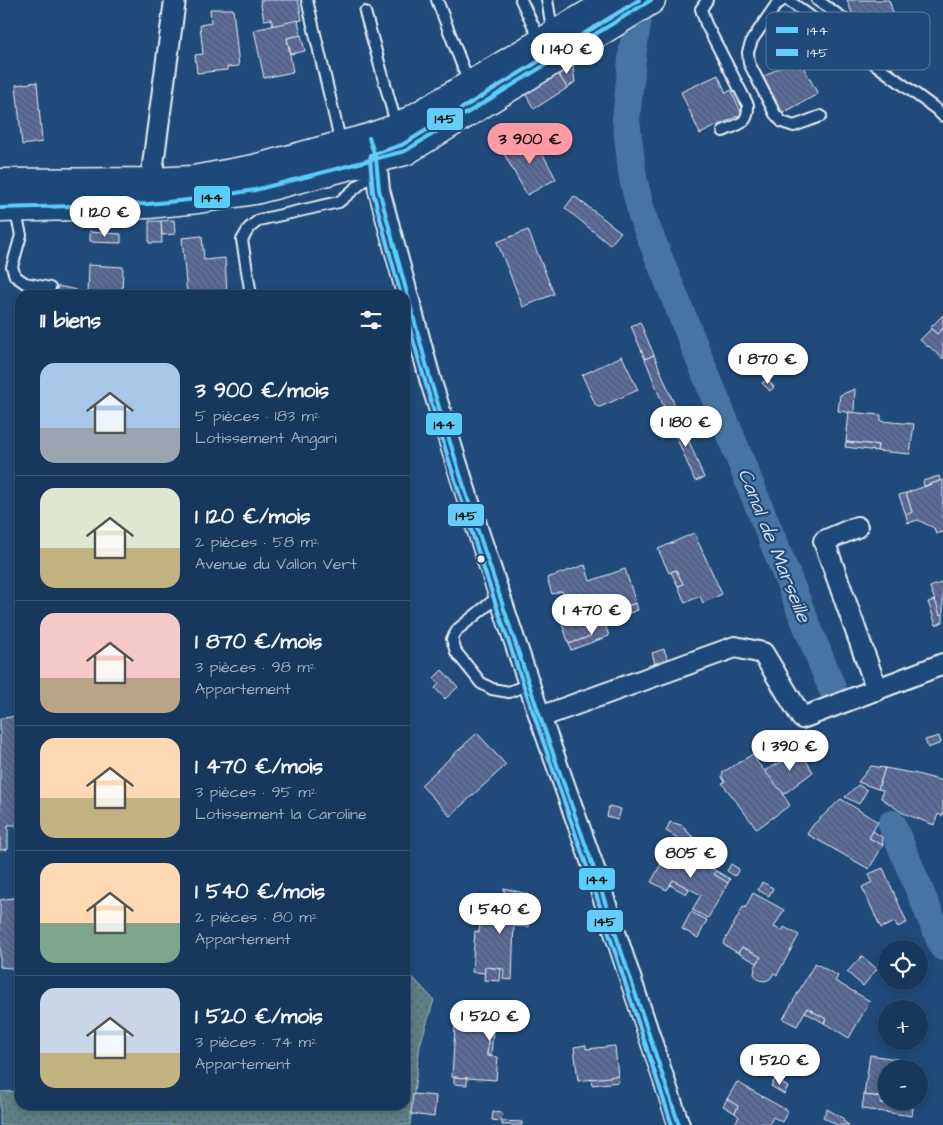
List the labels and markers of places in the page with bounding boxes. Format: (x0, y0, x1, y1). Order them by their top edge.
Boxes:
pin: 1 140 € (521, 32, 613, 75)
pin: 3 900 € (484, 122, 576, 165)
pin: 1 120 € (59, 196, 151, 238)
pin: 1 870 € (722, 342, 814, 385)
pin: 1 180 € (640, 406, 732, 448)
unlabelled marker (476, 554, 486, 564)
pin: 1 470 € (546, 594, 638, 636)
pin: 1 390 € (744, 730, 836, 772)
pin: 805 € (656, 836, 726, 879)
pin: 1 540 € (454, 892, 546, 935)
pin: 1 520 € (444, 1000, 536, 1042)
pin: 1 520 € (734, 1044, 826, 1086)

